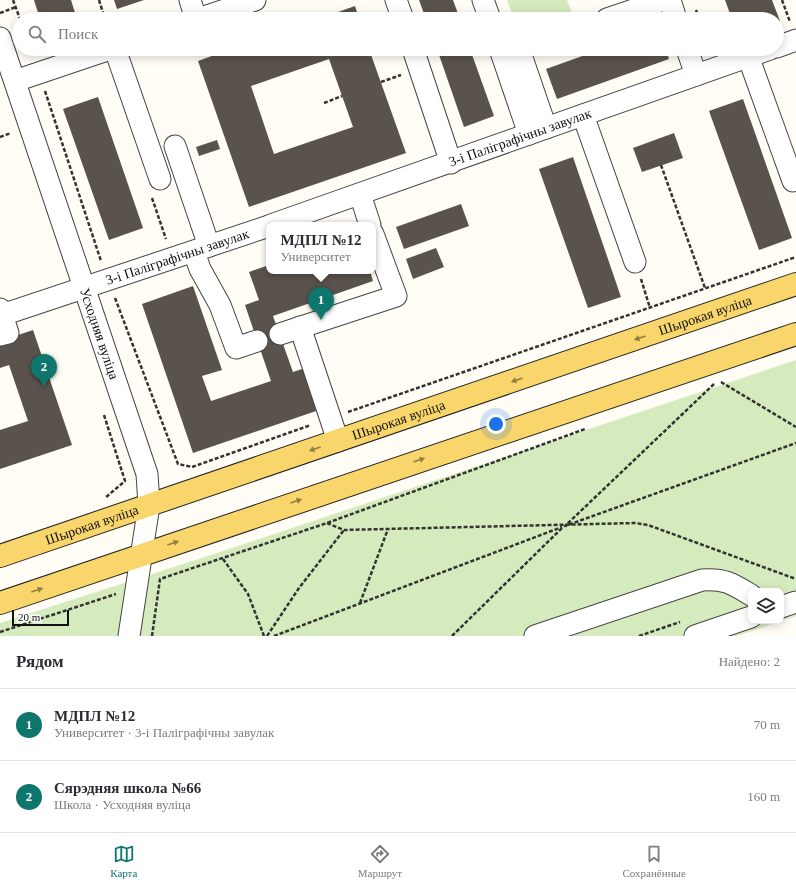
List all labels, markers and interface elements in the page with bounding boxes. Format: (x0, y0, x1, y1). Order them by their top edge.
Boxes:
search box (12, 12, 784, 56)
icon: search (26, 23, 48, 45)
text: Поиск (58, 26, 98, 42)
street label: 3-і Паліграфічны завулак (447, 106, 594, 170)
popup (266, 222, 376, 274)
street label: 3-і Паліграфічны завулак (104, 226, 251, 288)
text: МДПЛ №12 (280, 232, 362, 248)
text: Университет (280, 249, 351, 264)
street label: Усходняя вуліца (77, 286, 122, 382)
pin: 1 (308, 287, 334, 320)
street label: Шырокая вуліца (657, 292, 754, 338)
one-way arrow (634, 335, 646, 341)
pin: 2 (31, 354, 57, 387)
one-way arrow (511, 378, 523, 384)
street label: Шырокая вуліца (350, 397, 448, 443)
your location (486, 414, 506, 434)
one-way arrow (308, 447, 320, 453)
one-way arrow (414, 457, 426, 463)
one-way arrow (291, 498, 303, 504)
street label: Шырокая вуліца (43, 502, 141, 548)
one-way arrow (168, 540, 180, 546)
one-way arrow (31, 587, 43, 593)
map controls (748, 588, 784, 624)
button: layers (748, 588, 784, 624)
scale bar (12, 608, 69, 627)
text: 20 m (18, 611, 40, 623)
text: Рядом (16, 652, 64, 671)
text: Найдено: 2 (719, 654, 780, 669)
text: МДПЛ №12 (54, 708, 135, 724)
text: 1 (26, 717, 32, 732)
text: 70 m (754, 717, 780, 732)
text: Университет · 3-і Паліграфічны завулак (54, 725, 274, 740)
text: Сярэдняя школа №66 (54, 780, 201, 796)
text: 2 (26, 789, 32, 804)
text: 160 m (747, 789, 780, 804)
text: Школа · Усходняя вуліца (54, 797, 191, 812)
tab: Карта (110, 843, 137, 879)
tab: Маршрут (358, 843, 402, 879)
tab: Сохранённые (623, 843, 686, 879)

